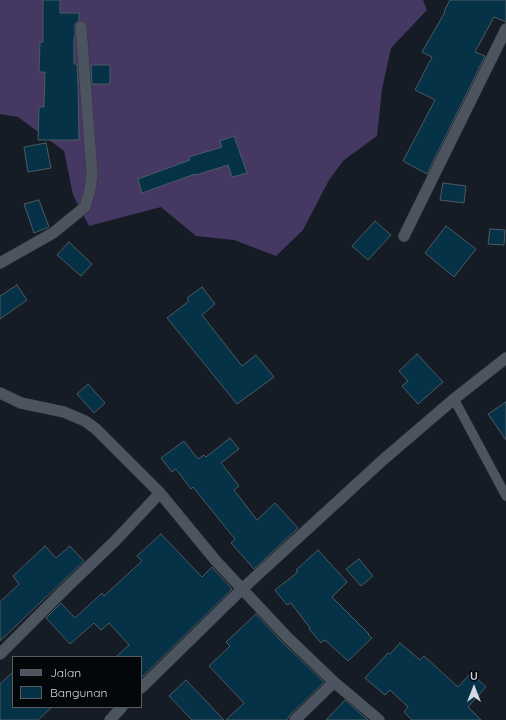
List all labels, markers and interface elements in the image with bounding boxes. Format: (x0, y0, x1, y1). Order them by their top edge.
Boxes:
legend (12, 656, 142, 708)
text: Jalan (50, 665, 81, 680)
north arrow (454, 668, 494, 708)
text: U (470, 669, 478, 683)
text: Bangunan (50, 685, 107, 700)

